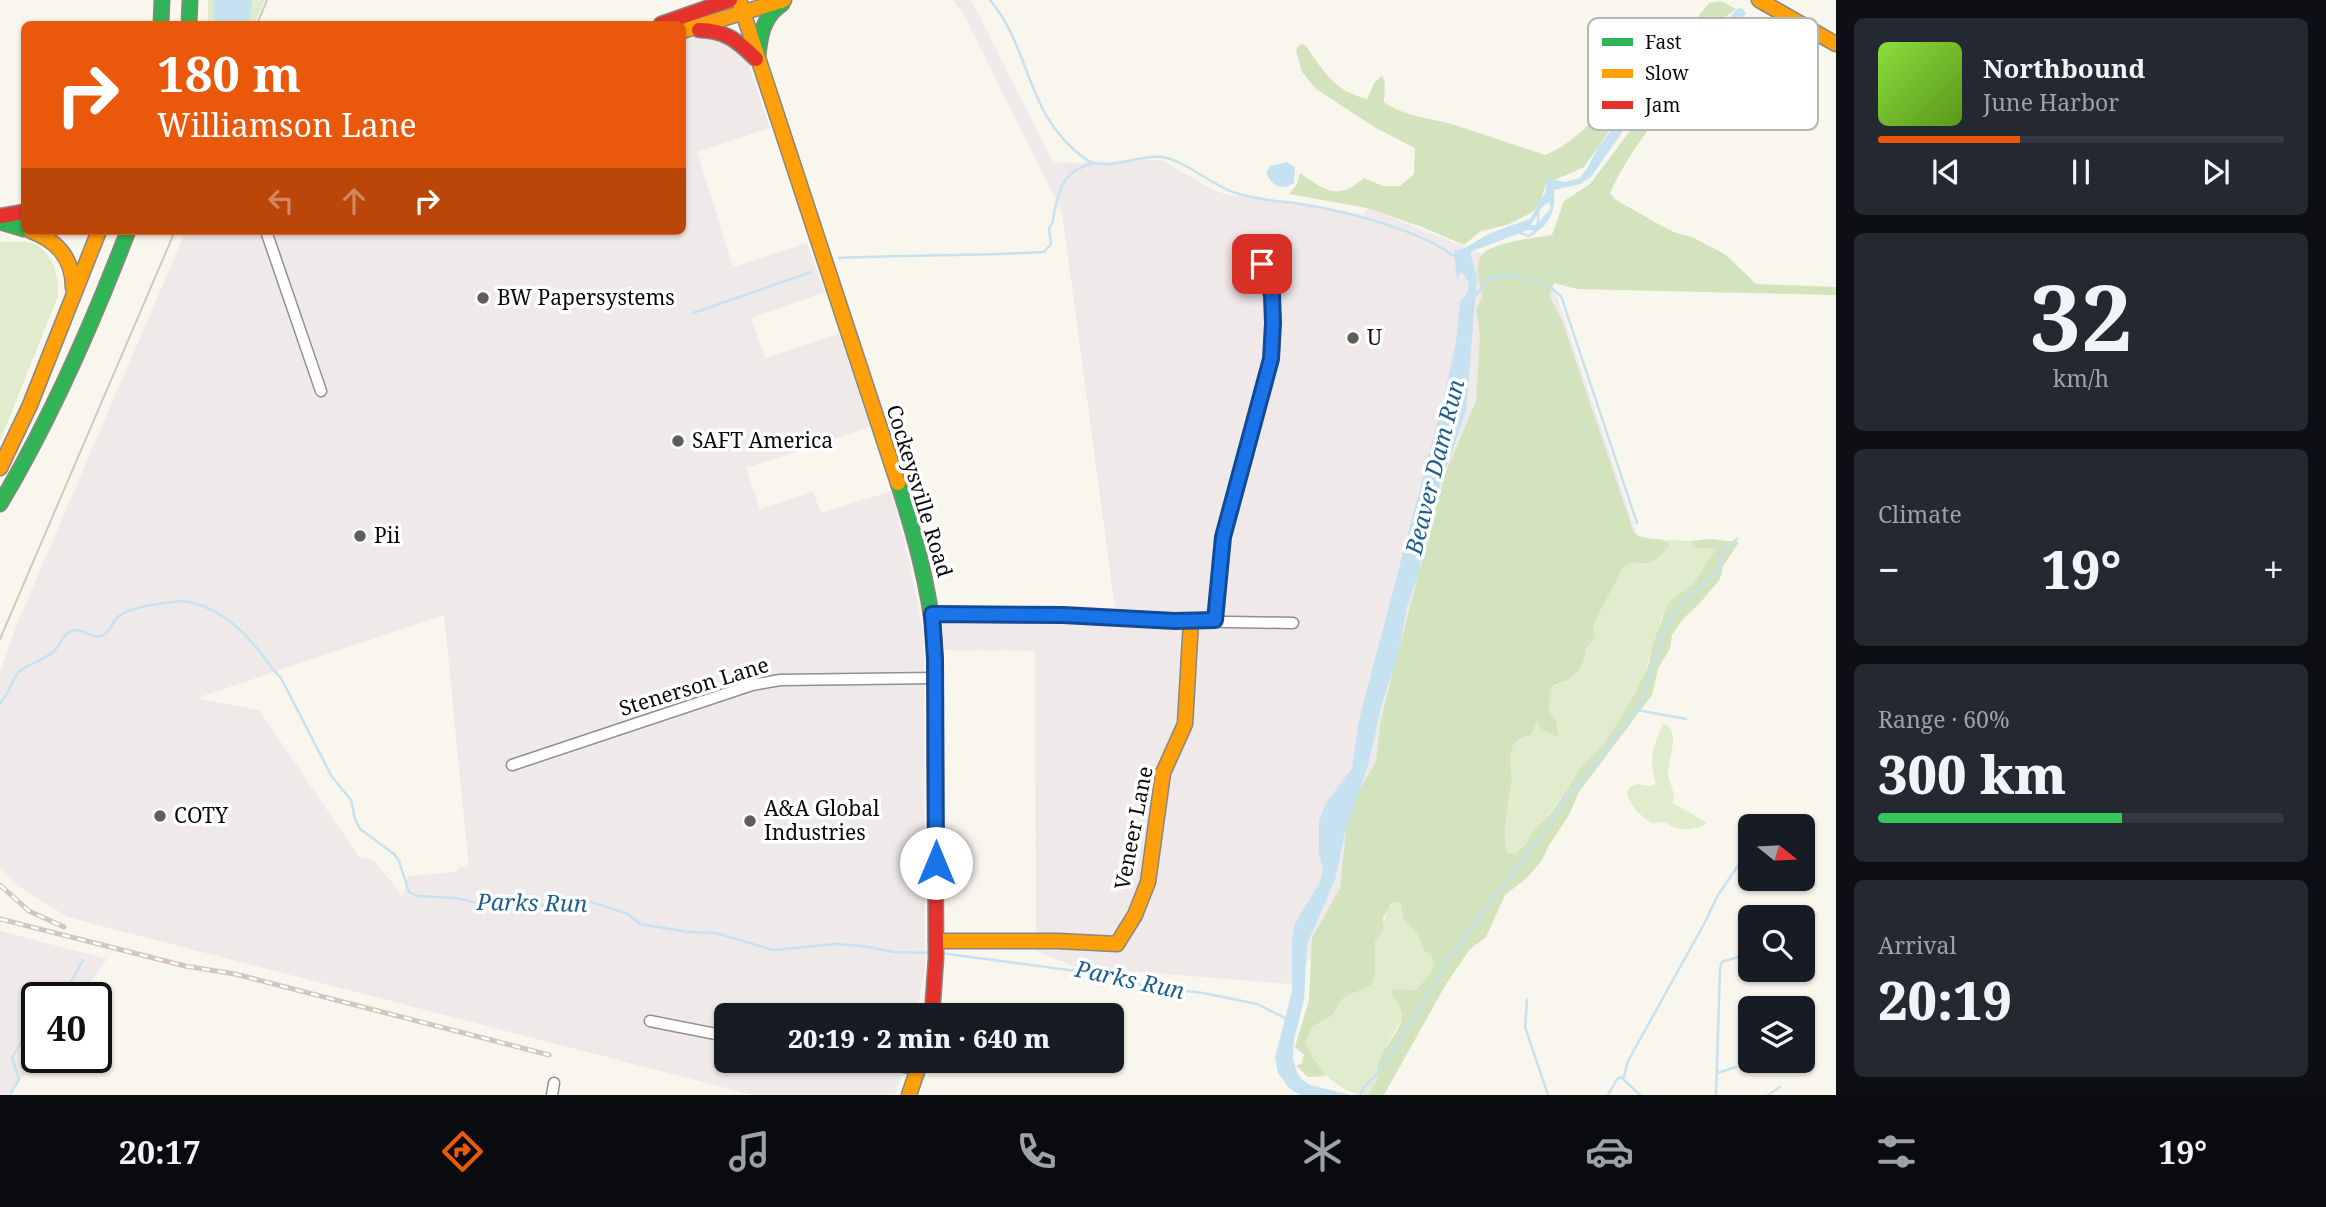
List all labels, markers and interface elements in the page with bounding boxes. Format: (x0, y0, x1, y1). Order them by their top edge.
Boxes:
legend (1588, 18, 1818, 130)
text: Fast (1645, 29, 1682, 55)
text: 180 m (157, 40, 301, 106)
icon: right (42, 49, 133, 140)
text: Northbound (1983, 50, 2145, 86)
text: Slow (1645, 60, 1689, 86)
text: June Harbor (1983, 86, 2119, 118)
text: Jam (1644, 92, 1680, 118)
text: Williamson Lane (157, 103, 417, 146)
icon: previous (1927, 153, 1965, 191)
icon: pause (2062, 153, 2100, 191)
icon: next (2197, 153, 2235, 191)
icon: left (262, 182, 300, 220)
icon: ahead (335, 182, 373, 220)
icon: right (408, 182, 446, 220)
pin (1232, 234, 1292, 294)
icon: arrive (1243, 245, 1281, 283)
text: 32 (2030, 254, 2132, 378)
place label: BW Papersystems (497, 283, 675, 311)
marker: BW Papersystems (475, 290, 491, 306)
place label: U (1367, 323, 1382, 351)
marker: U (1345, 330, 1361, 346)
text: km/h (2053, 362, 2109, 394)
water label: Beaver Dam Run (1397, 376, 1471, 559)
street label: Cockeysville Road (880, 401, 960, 580)
place label: SAFT America (692, 426, 833, 454)
marker: SAFT America (670, 433, 686, 449)
text: Climate (1878, 498, 1962, 530)
place label: Pii (374, 521, 400, 549)
marker: Pii (352, 528, 368, 544)
text: 19° (2041, 533, 2121, 604)
text: − (1878, 543, 1900, 595)
text: + (2263, 543, 2284, 595)
street label: Stenerson Lane (615, 650, 772, 722)
text: Range · 60% (1878, 703, 2010, 735)
text: 300 km (1878, 738, 2066, 809)
street label: Veneer Lane (1107, 764, 1159, 892)
place label: A&A Global Industries (764, 794, 880, 846)
place label: COTY (174, 801, 229, 829)
marker: COTY (152, 808, 168, 824)
marker: A&A Global Industries (742, 813, 758, 829)
north arrow (1738, 814, 1815, 891)
map controls (1738, 814, 1815, 1073)
position arrow (899, 826, 973, 900)
water label: Parks Run (475, 885, 588, 919)
button: search (1738, 905, 1815, 982)
text: Arrival (1878, 929, 1957, 961)
water label: Parks Run (1072, 952, 1188, 1006)
text: 20:19 (1878, 964, 2012, 1035)
speed limit sign: 40 (21, 982, 112, 1073)
button: layers (1738, 996, 1815, 1073)
text: 20:19 · 2 min · 640 m (788, 1020, 1050, 1056)
icon: directions (438, 1127, 487, 1176)
icon: music (725, 1127, 774, 1176)
icon: phone (1012, 1127, 1061, 1176)
icon: climate (1298, 1127, 1347, 1176)
icon: car (1585, 1127, 1634, 1176)
icon: filters (1872, 1127, 1921, 1176)
text: 20:17 (119, 1130, 201, 1173)
text: 19° (2158, 1130, 2207, 1173)

